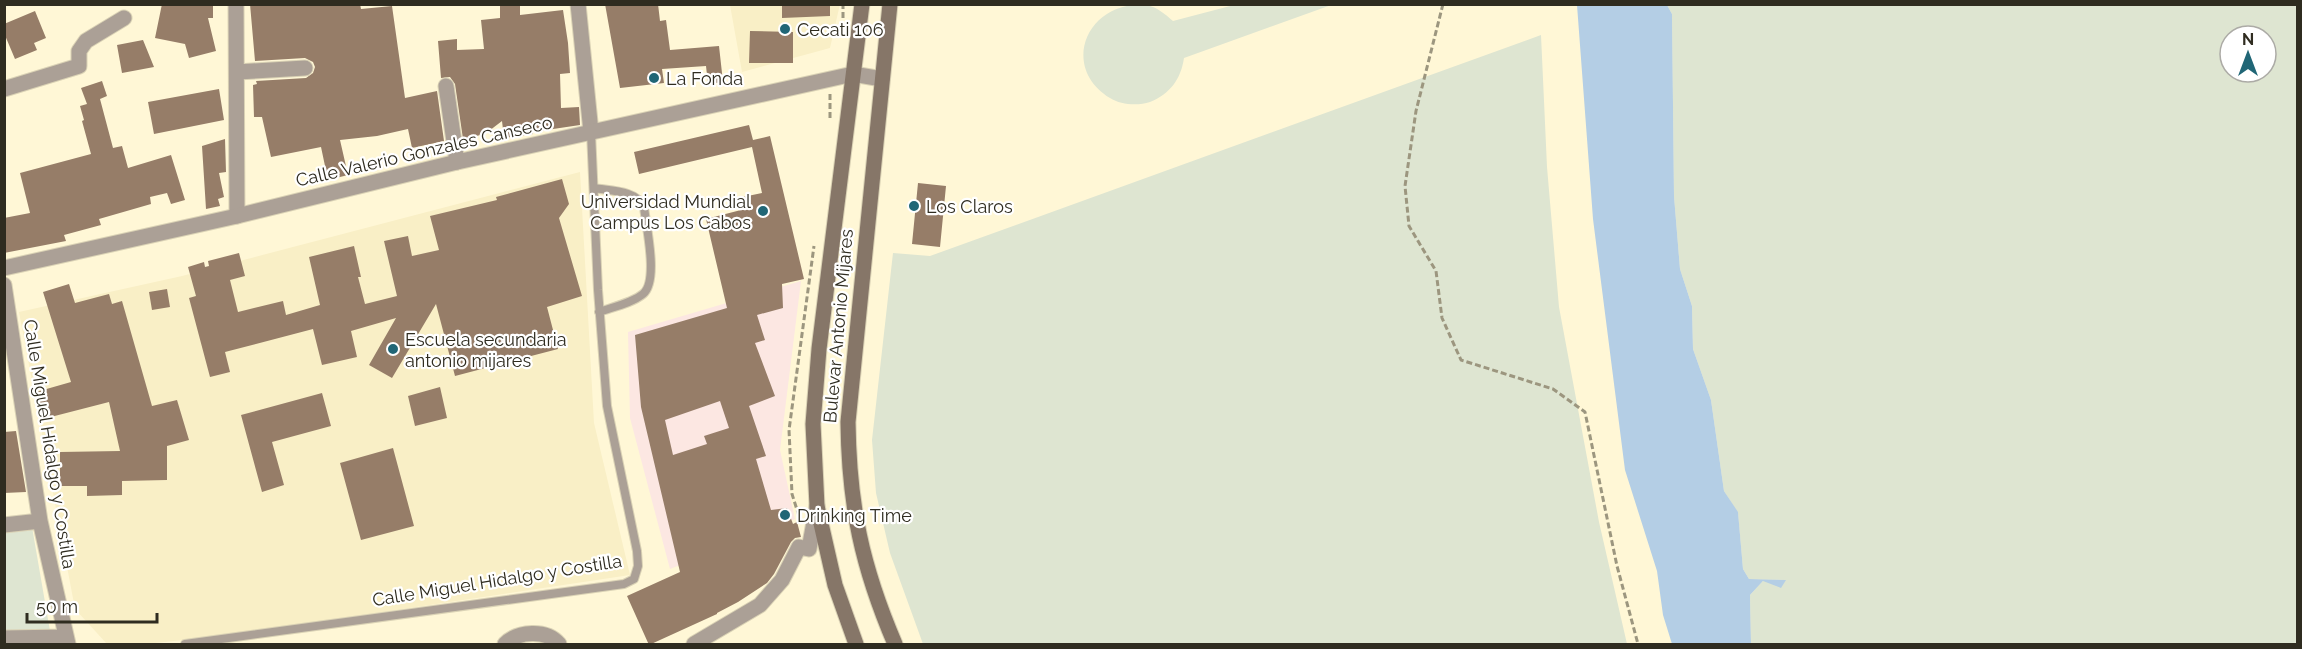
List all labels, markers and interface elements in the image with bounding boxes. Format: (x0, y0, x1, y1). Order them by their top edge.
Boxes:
place label: Cecati 106 (797, 19, 884, 40)
marker: Cecati 106 (778, 22, 792, 36)
north arrow (2218, 24, 2278, 84)
text: N (2242, 30, 2254, 49)
place label: La Fonda (666, 68, 743, 89)
marker: La Fonda (647, 71, 661, 85)
street label: Calle Valerio Gonzales Canseco (294, 111, 555, 191)
place label: Universidad Mundial Campus Los Cabos (581, 191, 751, 233)
place label: Los Claros (926, 196, 1013, 217)
marker: Los Claros (907, 199, 921, 213)
marker: Universidad Mundial Campus Los Cabos (756, 204, 770, 218)
street label: Bulevar Antonio Mijares (819, 228, 857, 424)
street label: Calle Miguel Hidalgo y Costilla (20, 318, 80, 570)
place label: Escuela secundaria antonio mijares (405, 329, 566, 371)
marker: Escuela secundaria antonio mijares (386, 342, 400, 356)
place label: Drinking Time (797, 505, 912, 526)
marker: Drinking Time (778, 508, 792, 522)
street label: Calle Miguel Hidalgo y Costilla (371, 550, 623, 610)
scale bar (27, 586, 158, 624)
text: 50 m (36, 596, 78, 617)

